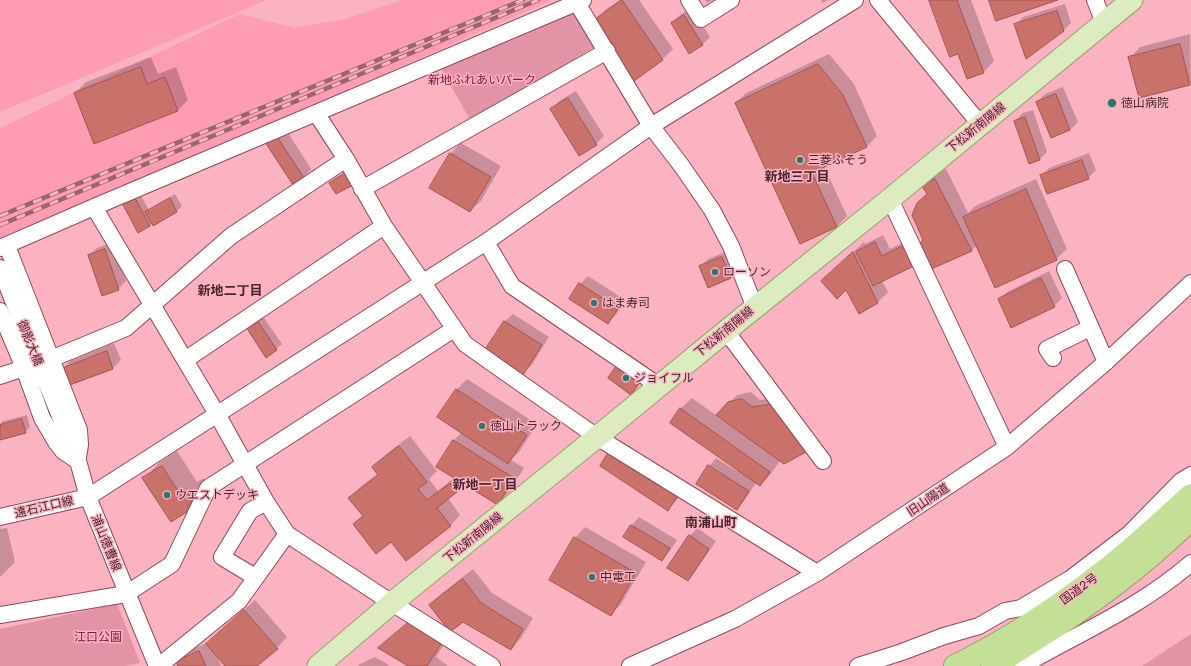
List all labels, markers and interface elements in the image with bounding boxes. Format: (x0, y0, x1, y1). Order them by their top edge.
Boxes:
park label: 新地ふれあいパーク (428, 73, 536, 87)
place label: 徳山病院 (1121, 96, 1169, 110)
marker: 徳山病院 (1106, 97, 1118, 109)
street label: 下松新南陽線 (943, 100, 1009, 156)
place label: 三菱ふそう (808, 153, 868, 167)
marker: 三菱ふそう (795, 155, 805, 165)
district label: 新地三丁目 (765, 169, 829, 185)
place label: ローソン (723, 265, 771, 279)
marker: ローソン (710, 267, 720, 277)
district label: 新地二丁目 (198, 283, 262, 299)
place label: はま寿司 (602, 296, 650, 310)
marker: はま寿司 (589, 298, 599, 308)
street label: 下松新南陽線 (691, 304, 757, 360)
street label: 御影大橋 (14, 318, 46, 368)
place label: ジョイフル (634, 371, 694, 385)
marker: ジョイフル (621, 373, 631, 383)
place label: 徳山トラック (490, 419, 562, 433)
marker: 徳山トラック (477, 421, 487, 431)
district label: 新地一丁目 (453, 477, 517, 493)
street label: 旧山陽道 (904, 481, 952, 519)
place label: ウエストデッキ (175, 488, 259, 502)
marker: ウエストデッキ (162, 490, 172, 500)
street label: 遠石江口線 (13, 493, 75, 521)
street label: 下松新南陽線 (440, 510, 506, 566)
street label: 浦山徳曹線 (88, 512, 124, 574)
district label: 南浦山町 (685, 515, 737, 531)
place label: 中電工 (600, 570, 636, 584)
street label: 国道2号 (1057, 571, 1101, 607)
marker: 中電工 (587, 572, 597, 582)
park label: 江口公園 (74, 630, 122, 644)

